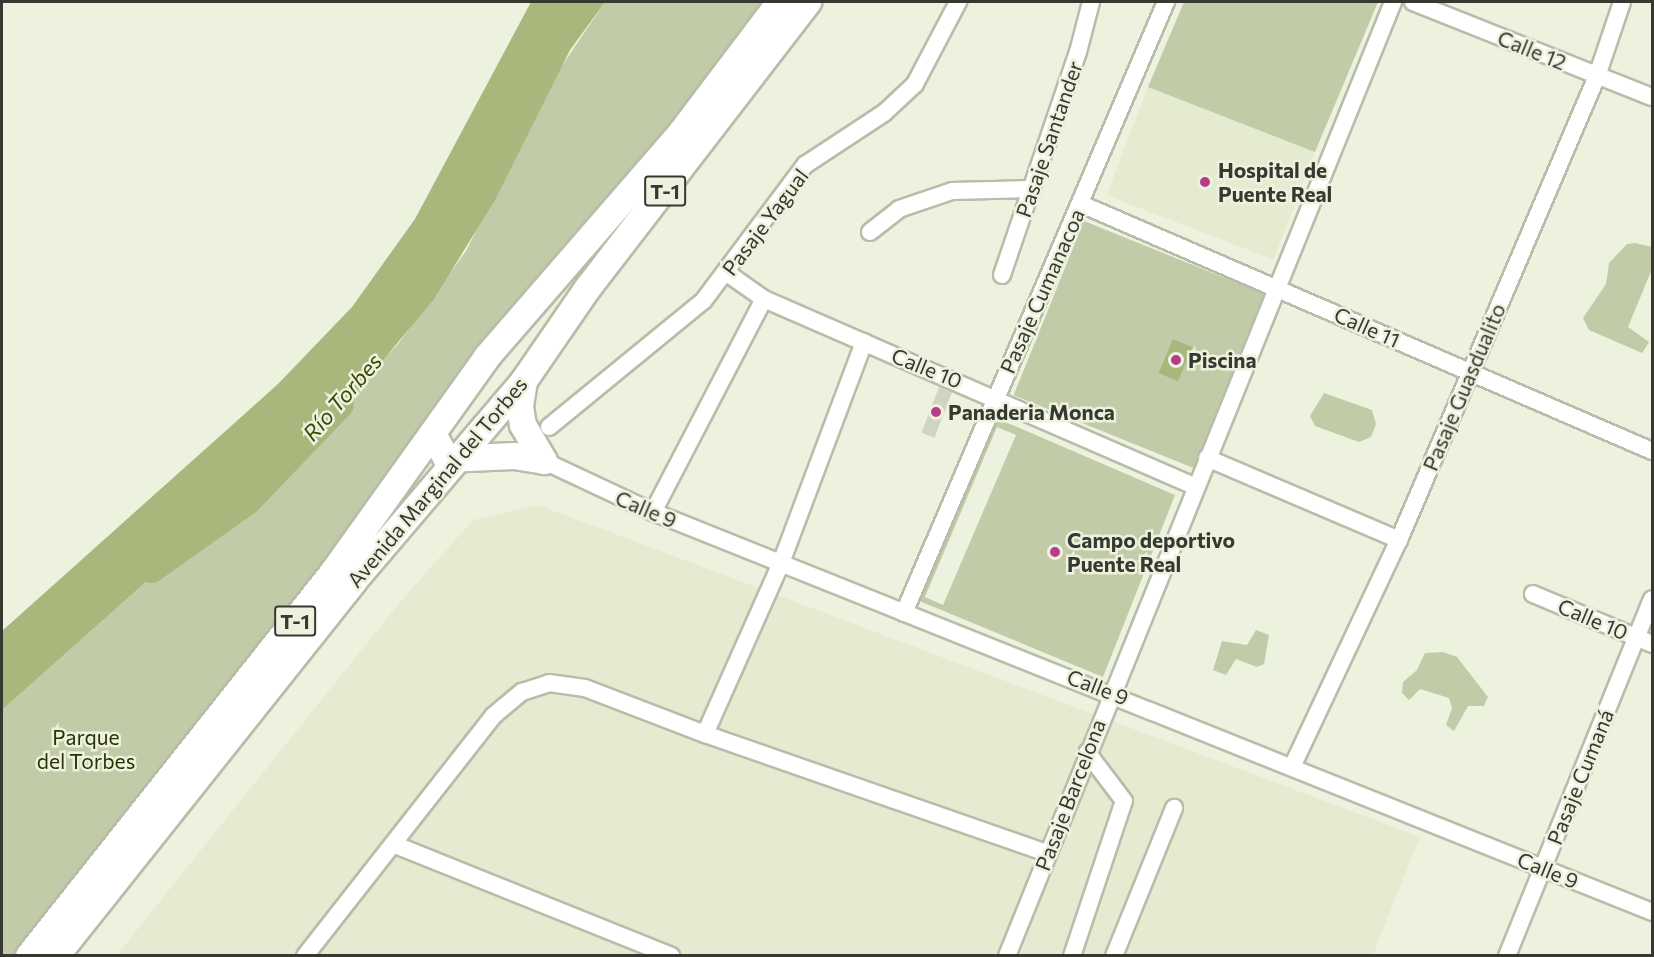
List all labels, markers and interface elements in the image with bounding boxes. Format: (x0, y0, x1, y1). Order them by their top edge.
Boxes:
street label: Calle 12 (1494, 25, 1570, 75)
street label: Pasaje Santander (1010, 58, 1088, 220)
place label: Hospital de Puente Real (1218, 157, 1332, 207)
street label: Pasaje Yagual (717, 164, 813, 280)
marker: Hospital de Puente Real (1196, 173, 1214, 191)
road number: T-1 (644, 174, 686, 208)
street label: Pasaje Cumanacoa (994, 205, 1090, 377)
street label: Pasaje Guasdualito (1417, 300, 1511, 474)
street label: Calle 11 (1330, 301, 1404, 353)
street label: Calle 10 (888, 342, 966, 394)
place label: Piscina (1188, 347, 1257, 373)
water label: Río Torbes (297, 348, 387, 446)
marker: Piscina (1169, 353, 1183, 367)
street label: Avenida Marginal del Torbes (342, 372, 532, 592)
place label: Panaderia Monca (948, 399, 1115, 425)
marker: Panaderia Monca (929, 405, 943, 419)
street label: Calle 9 (612, 485, 680, 533)
place label: Campo deportivo Puente Real (1067, 527, 1235, 577)
marker: Campo deportivo Puente Real (1048, 545, 1062, 559)
street label: Calle 10 (1554, 593, 1632, 645)
road number: T-1 (274, 604, 316, 638)
street label: Calle 9 (1064, 664, 1132, 710)
street label: Pasaje Cumaná (1541, 706, 1619, 848)
street label: Pasaje Barcelona (1030, 716, 1110, 874)
park label: Parque del Torbes (37, 724, 135, 774)
street label: Calle 9 (1514, 846, 1582, 894)

